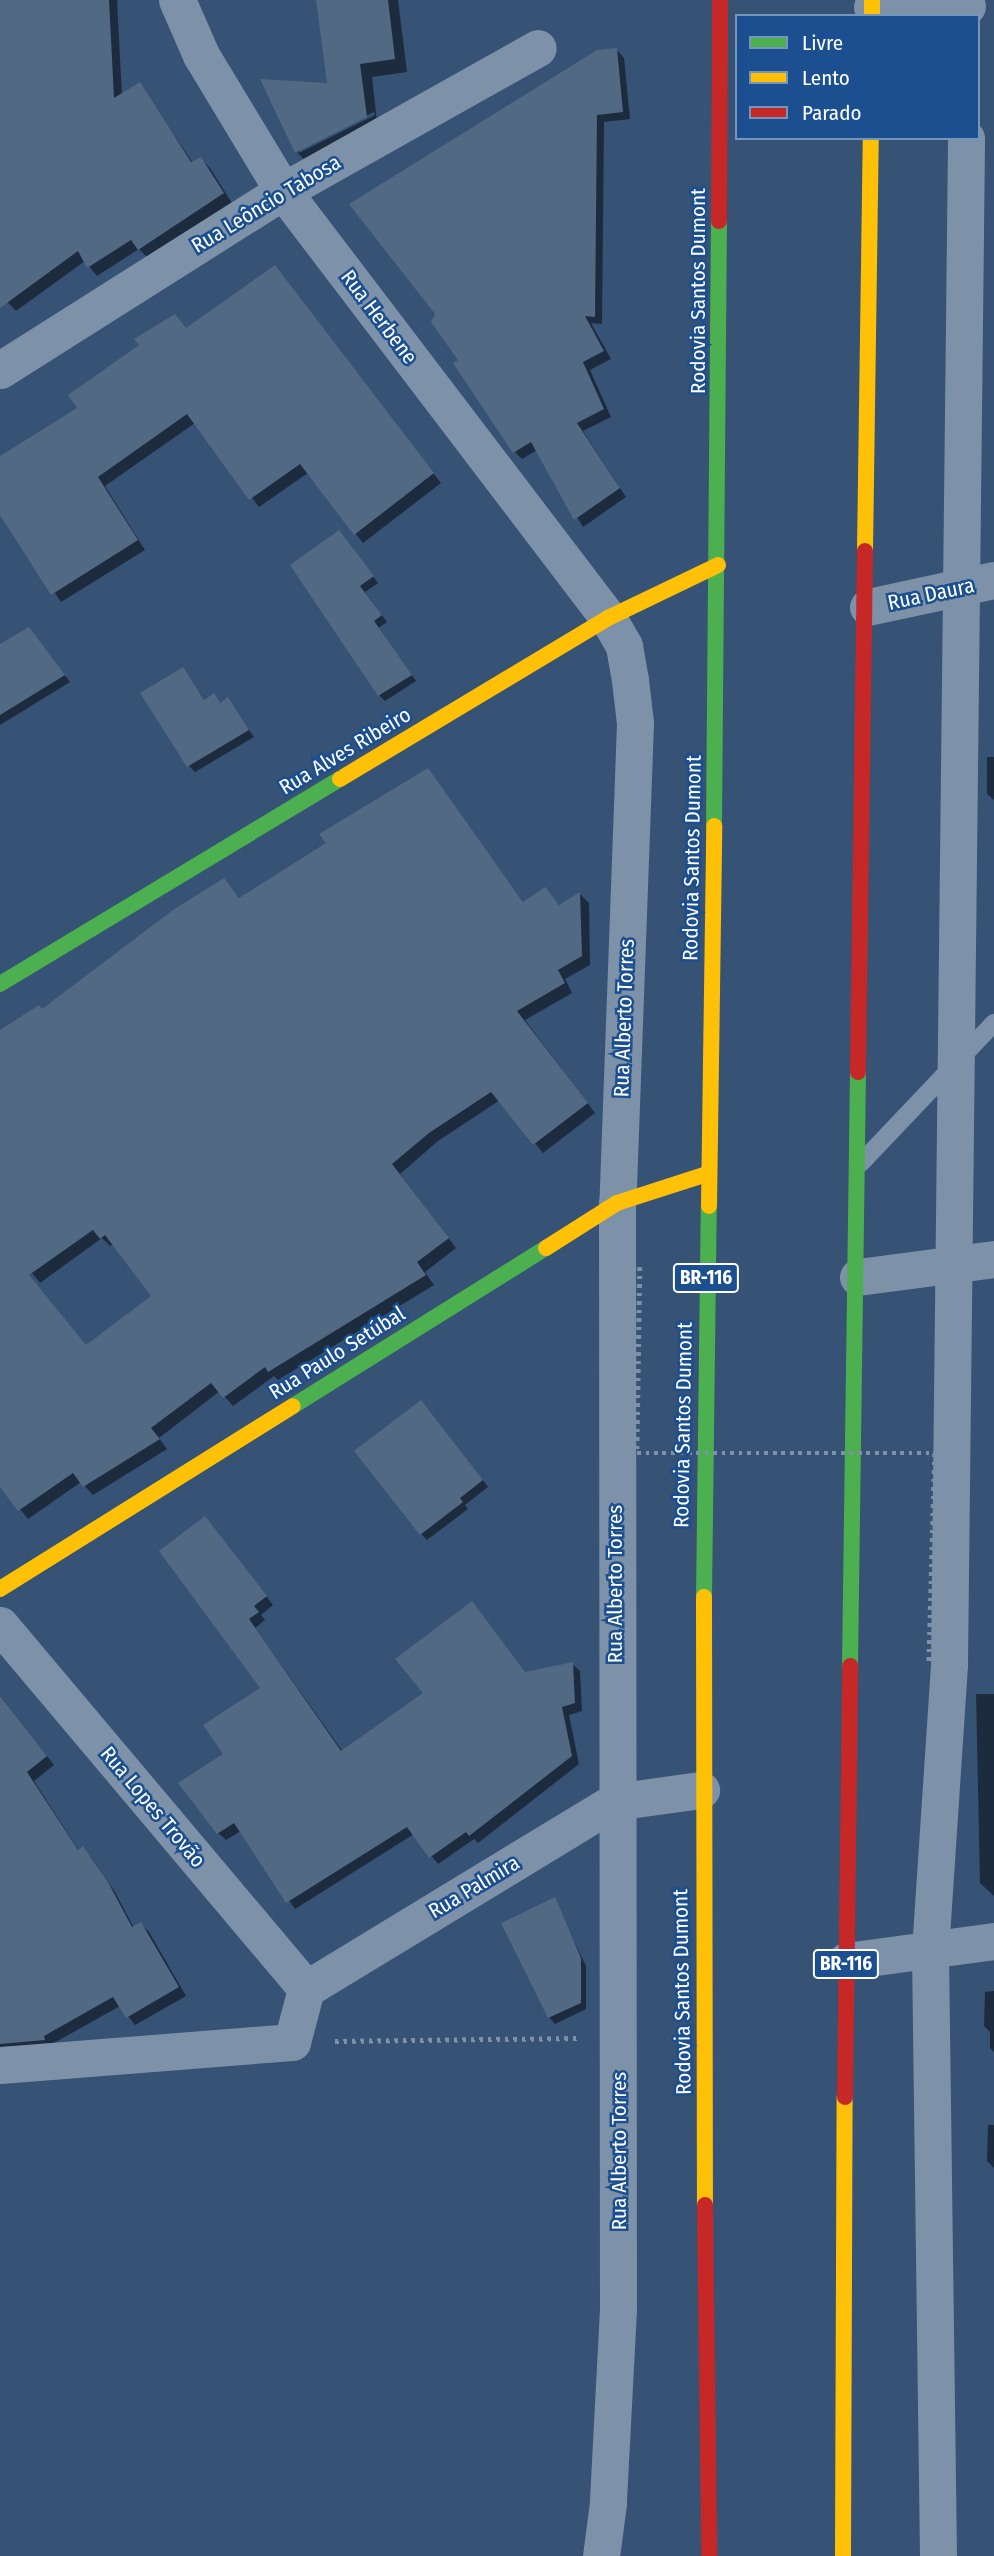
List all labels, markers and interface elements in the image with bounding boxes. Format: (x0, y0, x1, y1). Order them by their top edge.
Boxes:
legend (735, 14, 980, 140)
text: Livre (802, 30, 843, 56)
text: Lento (802, 65, 850, 91)
text: Parado (802, 100, 861, 126)
street label: Rua Leôncio Tabosa (187, 150, 345, 258)
street label: Rodovia Santos Dumont (685, 188, 711, 394)
street label: Rua Herbene (336, 265, 422, 369)
street label: Rua Daura (885, 573, 977, 615)
street label: Rua Alves Ribeiro (275, 702, 415, 800)
street label: Rodovia Santos Dumont (678, 755, 706, 961)
street label: Rua Alberto Torres (609, 938, 639, 1098)
road number: BR-116 (673, 1262, 739, 1294)
street label: Rua Paulo Setúbal (264, 1301, 410, 1405)
street label: Rodovia Santos Dumont (669, 1322, 697, 1528)
street label: Rua Alberto Torres (602, 1505, 628, 1663)
street label: Rua Lopes Trovão (95, 1741, 211, 1873)
street label: Rua Palmira (424, 1850, 524, 1924)
street label: Rodovia Santos Dumont (668, 1889, 696, 2095)
road number: BR-116 (813, 1948, 879, 1980)
street label: Rua Alberto Torres (606, 2072, 632, 2230)

